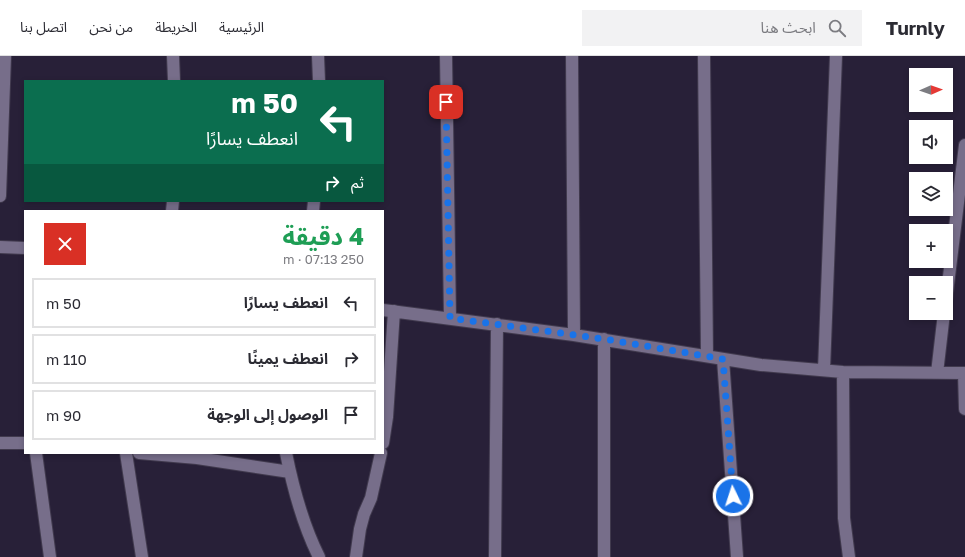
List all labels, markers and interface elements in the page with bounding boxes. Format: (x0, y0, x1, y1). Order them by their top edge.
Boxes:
search box (582, 10, 862, 46)
text: Turnly (886, 16, 945, 39)
icon: search (826, 17, 848, 39)
text: اتصل بنا (20, 18, 67, 35)
text: من نحن (89, 18, 133, 35)
text: الخريطة (155, 18, 197, 35)
text: الرئيسية (219, 18, 264, 35)
text: ابحث هنا (760, 18, 816, 36)
north arrow (909, 68, 953, 112)
map controls (909, 68, 953, 320)
pin (429, 85, 463, 119)
text: 50 m (231, 86, 298, 119)
icon: arrive (435, 91, 457, 113)
icon: left (312, 96, 364, 148)
button: sound (909, 120, 953, 164)
text: انعطف يسارًا (206, 127, 298, 149)
icon: right (321, 172, 343, 194)
button: layers (909, 172, 953, 216)
text: ثم (351, 173, 364, 191)
text: 4 دقيقة (283, 221, 364, 250)
button: close (44, 223, 86, 265)
button: + (909, 224, 953, 268)
text: 250 m · 07:13 (283, 251, 364, 267)
button: − (909, 276, 953, 320)
icon: left (340, 292, 362, 314)
text: انعطف يسارًا (244, 293, 328, 311)
text: 50 m (46, 294, 81, 312)
icon: right (340, 348, 362, 370)
text: انعطف يمينًا (248, 349, 328, 367)
text: 110 m (46, 350, 87, 368)
icon: arrive (340, 404, 362, 426)
text: الوصول إلى الوجهة (207, 405, 328, 423)
text: 90 m (46, 406, 81, 424)
position arrow (712, 475, 754, 517)

